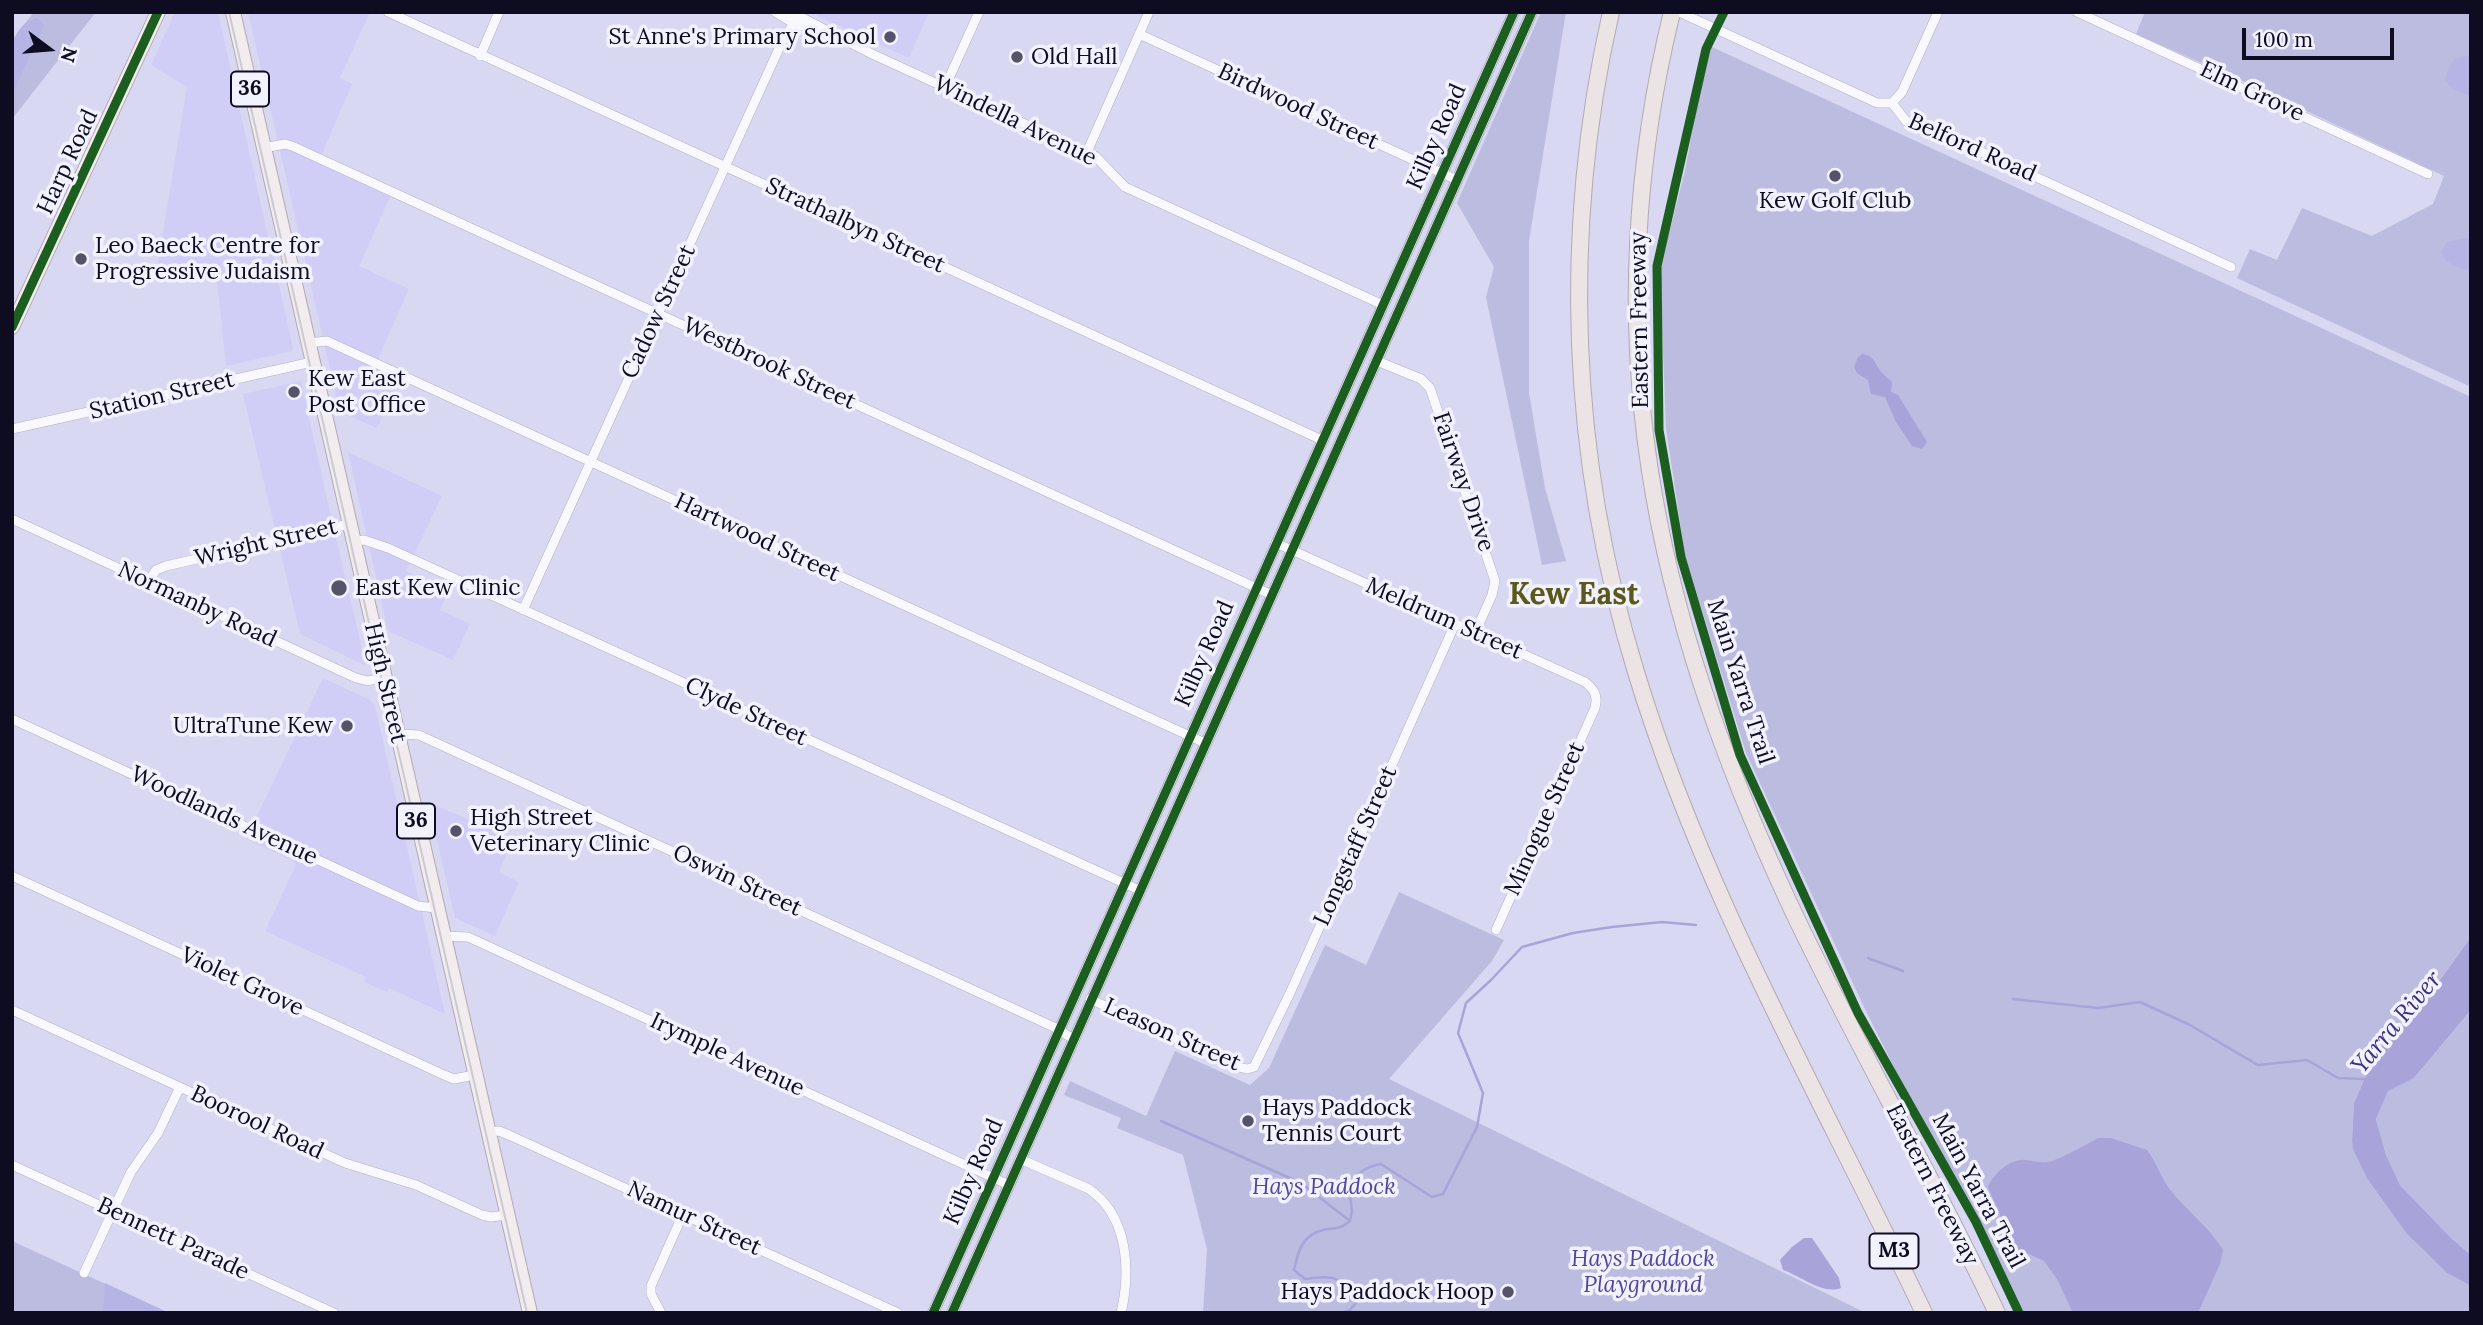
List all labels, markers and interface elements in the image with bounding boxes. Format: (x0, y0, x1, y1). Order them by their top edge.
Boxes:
north arrow (14, 14, 84, 84)
scale bar (2245, 14, 2397, 58)
place label: St Anne's Primary School (609, 23, 876, 51)
text: 100 m (2255, 26, 2313, 53)
marker: St Anne's Primary School (882, 29, 898, 45)
place label: Old Hall (1031, 43, 1117, 71)
text: N (56, 44, 83, 65)
marker: Old Hall (1009, 49, 1025, 65)
street label: Elm Grove (2196, 56, 2308, 128)
street label: Birdwood Street (1213, 58, 1383, 156)
street label: Windella Avenue (929, 70, 1101, 172)
road number: 36 (231, 72, 269, 106)
street label: Kilby Road (1401, 80, 1473, 194)
street label: Harp Road (32, 105, 104, 219)
street label: Belford Road (1904, 108, 2040, 188)
marker: Kew Golf Club (1827, 168, 1843, 184)
street label: Strathalbyn Street (761, 172, 949, 280)
place label: Kew Golf Club (1759, 187, 1911, 215)
street label: Eastern Freeway (1625, 231, 1655, 409)
place label: Leo Baeck Centre for Progressive Judaism (95, 232, 320, 286)
street label: Cadow Street (616, 241, 702, 383)
marker: Leo Baeck Centre for Progressive Judaism (73, 251, 89, 267)
street label: Westbrook Street (678, 312, 860, 416)
place label: Kew East Post Office (308, 365, 426, 419)
street label: Station Street (87, 366, 237, 426)
marker: Kew East Post Office (286, 384, 302, 400)
street label: Fairway Drive (1426, 409, 1500, 555)
street label: Hartwood Street (670, 488, 844, 588)
street label: Wright Street (192, 513, 340, 573)
street label: Normanby Road (113, 556, 281, 654)
street label: Meldrum Street (1361, 572, 1527, 666)
place label: East Kew Clinic (355, 574, 520, 602)
district label: Kew East (1509, 577, 1639, 613)
marker: East Kew Clinic (329, 578, 349, 598)
street label: Main Yarra Trail (1700, 596, 1780, 768)
street label: Kilby Road (1169, 597, 1241, 711)
street label: High Street (358, 620, 412, 746)
street label: Clyde Street (681, 672, 811, 752)
place label: UltraTune Kew (173, 712, 333, 740)
marker: UltraTune Kew (339, 718, 355, 734)
street label: Minogue Street (1499, 738, 1591, 900)
street label: Woodlands Avenue (126, 761, 322, 871)
street label: Longstaff Street (1308, 762, 1404, 930)
road number: 36 (397, 804, 435, 838)
place label: High Street Veterinary Clinic (470, 804, 650, 858)
marker: High Street Veterinary Clinic (448, 823, 464, 839)
street label: Oswin Street (668, 839, 806, 923)
street label: Violet Grove (176, 941, 308, 1023)
water label: Yarra River (2346, 966, 2448, 1080)
street label: Leason Street (1099, 993, 1245, 1077)
street label: Irymple Avenue (645, 1007, 809, 1103)
street label: Boorool Road (186, 1080, 328, 1166)
place label: Hays Paddock Tennis Court (1262, 1094, 1411, 1148)
street label: Eastern Freeway (1880, 1100, 1984, 1270)
street label: Main Yarra Trail (1926, 1109, 2030, 1273)
marker: Hays Paddock Tennis Court (1240, 1113, 1256, 1129)
street label: Kilby Road (938, 1115, 1010, 1229)
park label: Hays Paddock (1252, 1173, 1396, 1201)
street label: Namur Street (623, 1176, 765, 1262)
street label: Bennett Parade (93, 1192, 253, 1286)
road number: M3 (1870, 1234, 1918, 1268)
park label: Hays Paddock Playground (1571, 1245, 1715, 1299)
place label: Hays Paddock Hoop (1280, 1278, 1494, 1306)
marker: Hays Paddock Hoop (1500, 1284, 1516, 1300)

